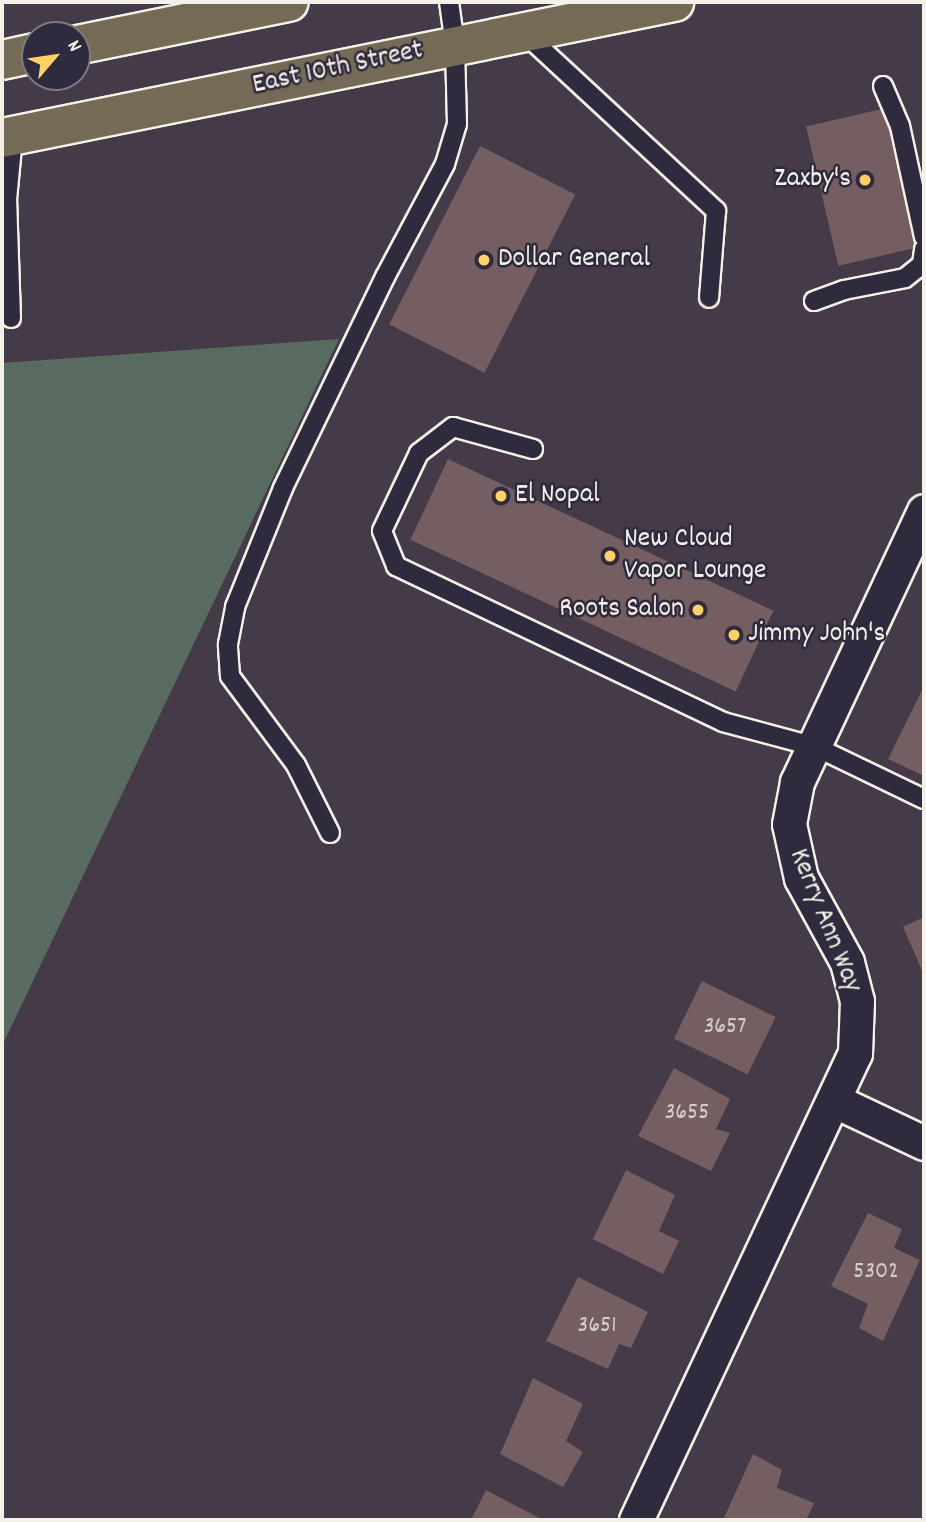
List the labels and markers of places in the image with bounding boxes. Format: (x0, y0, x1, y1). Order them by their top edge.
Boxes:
place label: Zaxby's (774, 163, 851, 197)
marker: Zaxby's (857, 172, 873, 188)
place label: Dollar General (498, 243, 650, 277)
marker: Dollar General (476, 252, 492, 268)
place label: El Nopal (515, 479, 600, 513)
marker: El Nopal (493, 488, 509, 504)
place label: New Cloud Vapor Lounge (624, 523, 766, 589)
marker: New Cloud Vapor Lounge (602, 548, 618, 564)
place label: Roots Salon (559, 593, 684, 627)
marker: Roots Salon (690, 602, 706, 618)
place label: Jimmy John's (748, 618, 885, 652)
marker: Jimmy John's (726, 627, 742, 643)

